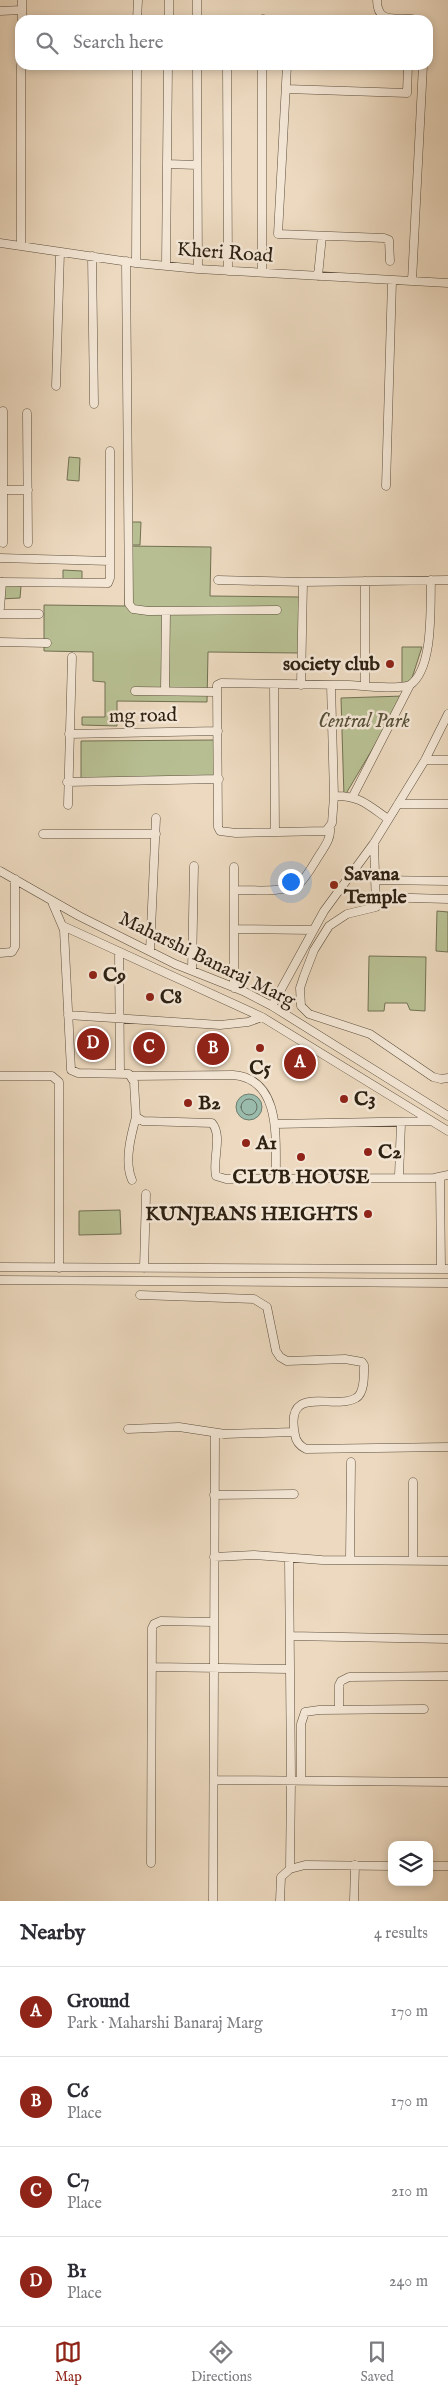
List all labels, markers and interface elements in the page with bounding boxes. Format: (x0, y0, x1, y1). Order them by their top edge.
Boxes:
search box (15, 15, 433, 70)
icon: search (33, 29, 61, 57)
text: Search here (73, 31, 164, 55)
street label: Kheri Road (176, 237, 274, 269)
place label: society club (283, 652, 380, 677)
marker: society club (384, 658, 396, 670)
street label: mg road (109, 703, 178, 729)
park label: Central Park (318, 709, 410, 734)
place label: Savana Temple (343, 862, 408, 910)
your location (278, 869, 304, 895)
marker: Savana Temple (328, 879, 340, 891)
street label: Maharshi Banaraj Marg (115, 906, 300, 1014)
place label: C9 (103, 963, 126, 988)
marker: C9 (87, 969, 99, 981)
place label: C8 (160, 985, 182, 1010)
marker: C8 (144, 991, 156, 1003)
pin: D (77, 1025, 109, 1063)
pin: C (133, 1029, 165, 1067)
pin: B (197, 1030, 229, 1068)
marker: C5 (254, 1042, 266, 1054)
pin: A (284, 1044, 316, 1082)
place label: C5 (249, 1056, 272, 1081)
place label: C3 (354, 1087, 376, 1112)
place label: B2 (198, 1091, 221, 1116)
marker: C3 (338, 1093, 350, 1105)
marker: B2 (182, 1097, 194, 1109)
place label: A1 (255, 1131, 277, 1156)
marker: A1 (240, 1137, 252, 1149)
place label: C2 (378, 1140, 402, 1165)
marker: C2 (362, 1146, 374, 1158)
marker: CLUB HOUSE (295, 1151, 307, 1163)
place label: CLUB HOUSE (233, 1165, 370, 1190)
place label: KUNJEANS HEIGHTS (145, 1202, 358, 1227)
marker: KUNJEANS HEIGHTS (362, 1208, 374, 1220)
map controls (388, 1841, 433, 1886)
button: layers (388, 1841, 433, 1886)
text: Nearby (20, 1920, 85, 1947)
text: 4 results (374, 1924, 428, 1944)
text: Ground (67, 1990, 129, 2014)
text: A (31, 2002, 41, 2022)
text: 170 m (391, 2002, 428, 2022)
text: Park · Maharshi Banaraj Marg (67, 2014, 263, 2034)
text: C6 (67, 2080, 89, 2104)
text: B (31, 2092, 41, 2112)
text: 170 m (391, 2092, 428, 2112)
text: Place (67, 2104, 102, 2124)
text: C7 (67, 2170, 89, 2194)
text: C (30, 2182, 42, 2202)
text: 210 m (391, 2182, 428, 2202)
text: Place (67, 2194, 102, 2214)
text: B1 (67, 2260, 87, 2284)
text: D (30, 2272, 42, 2292)
text: 240 m (389, 2272, 428, 2292)
text: Place (67, 2284, 102, 2304)
tab: Map (54, 2338, 82, 2386)
tab: Directions (191, 2338, 252, 2386)
tab: Saved (361, 2338, 394, 2386)

